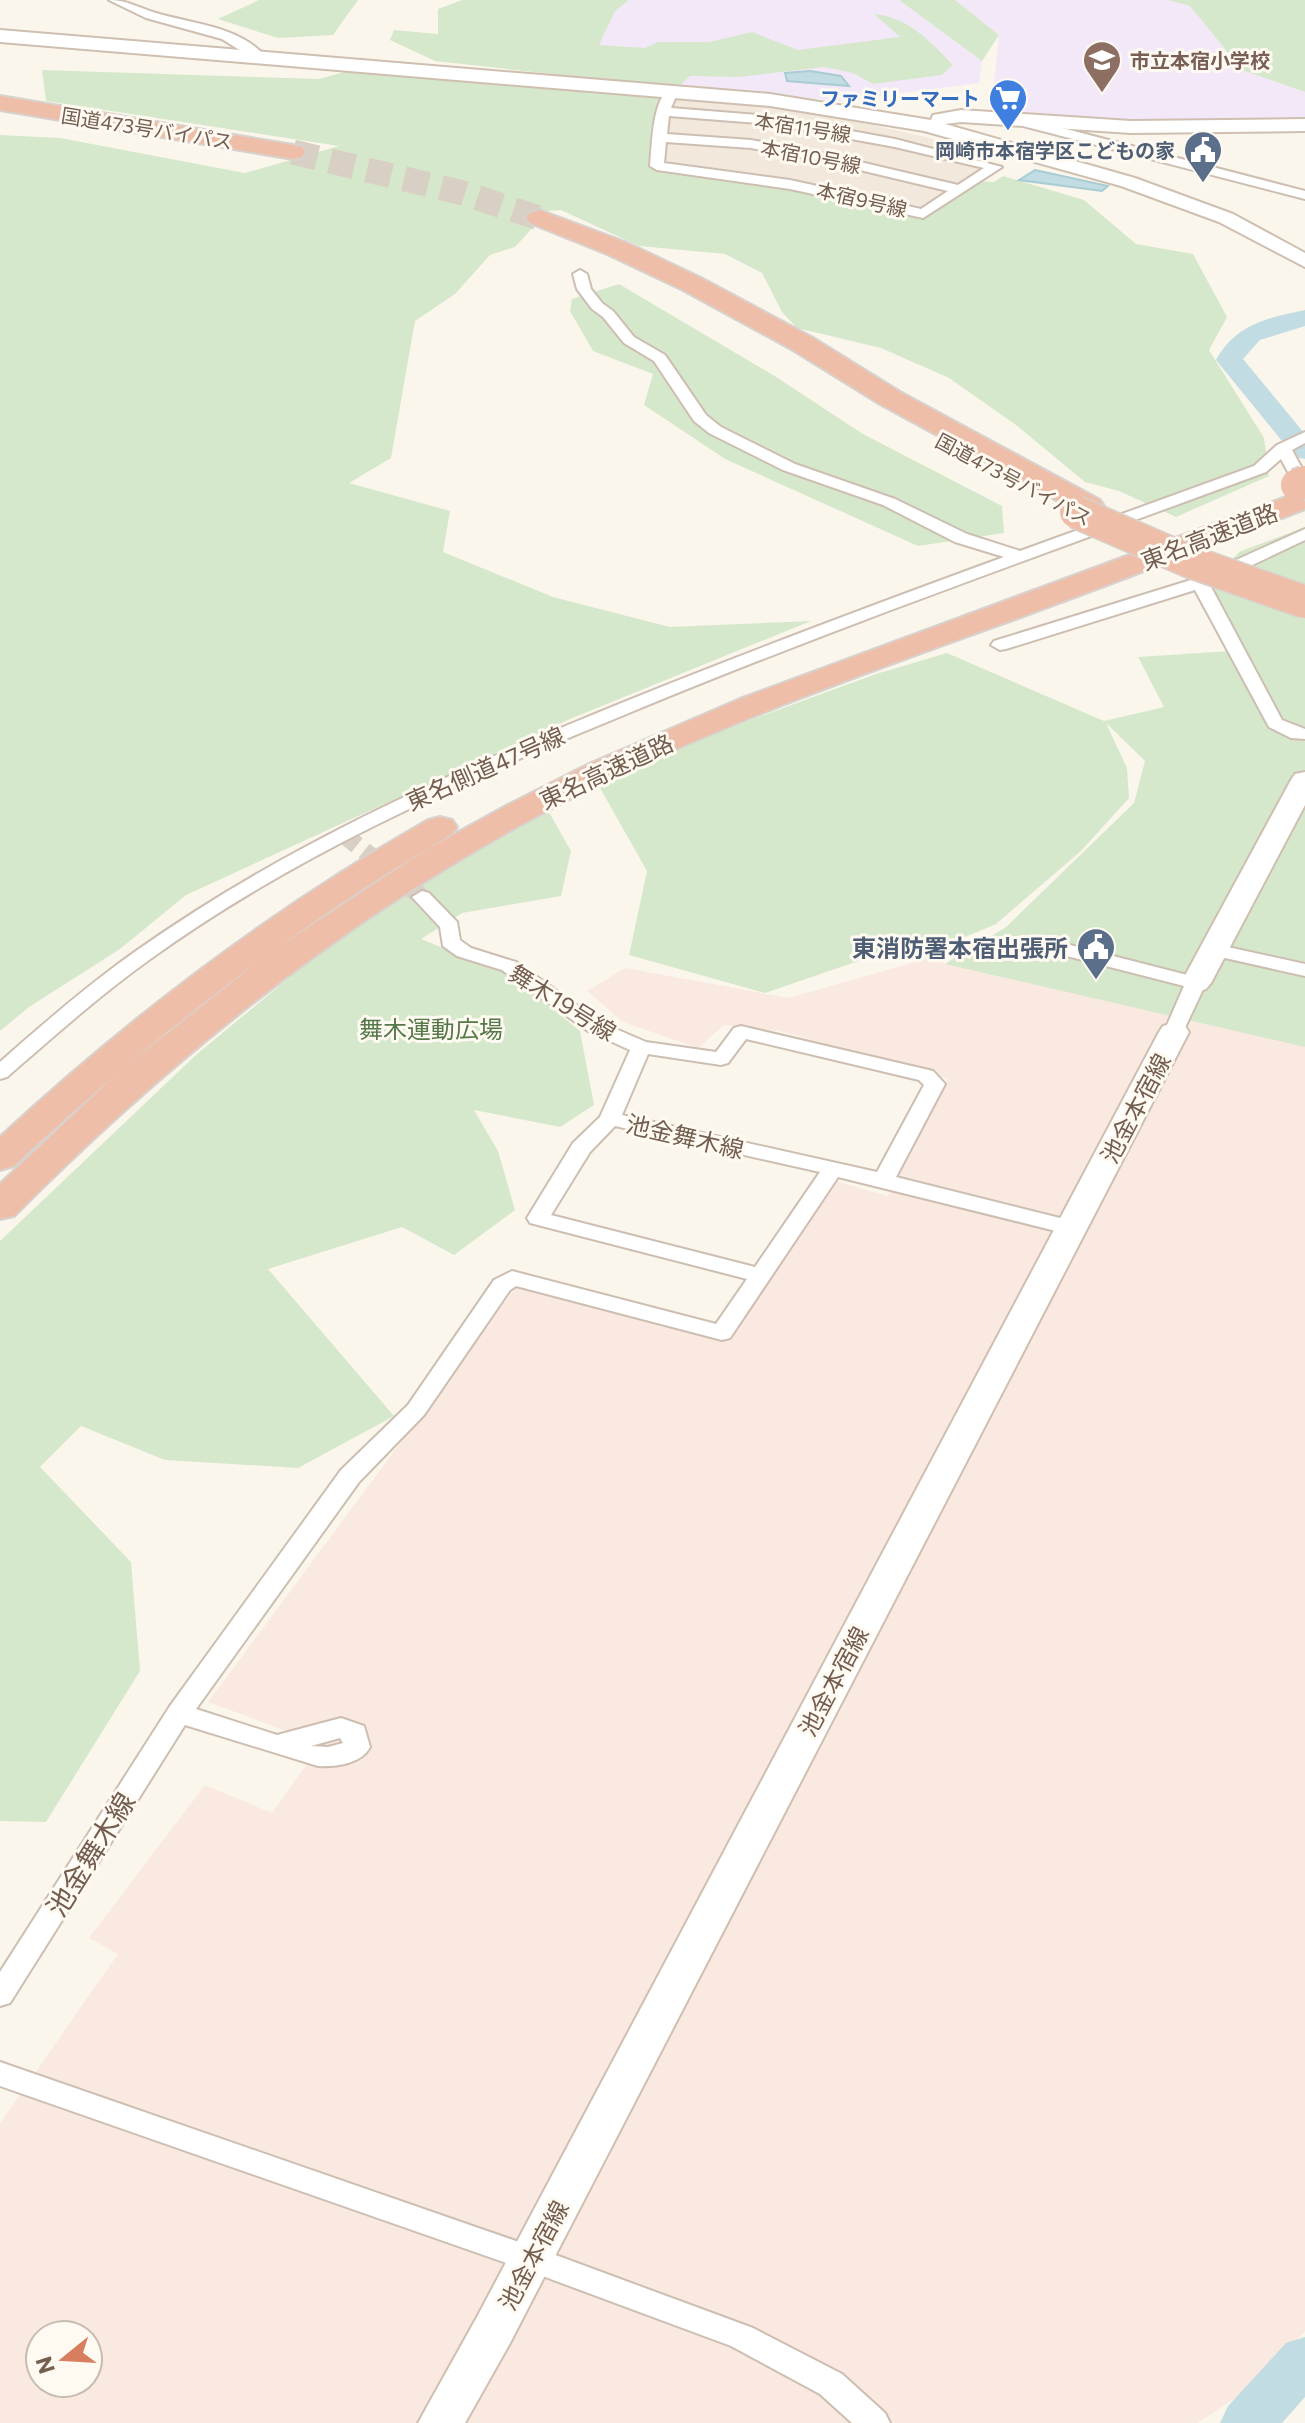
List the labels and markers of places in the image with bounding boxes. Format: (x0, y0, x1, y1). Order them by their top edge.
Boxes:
school or university icon: 市立本宿小学校 (1081, 39, 1123, 94)
place label: 市立本宿小学校 (1130, 48, 1270, 72)
supermarket icon: ファミリーマート (987, 77, 1029, 132)
place label: ファミリーマート (820, 86, 980, 110)
public building icon: 岡崎市本宿学区こどもの家 (1182, 129, 1224, 184)
place label: 岡崎市本宿学区こどもの家 (935, 138, 1175, 162)
public building icon: 東消防署本宿出張所 (1075, 926, 1117, 981)
place label: 東消防署本宿出張所 (852, 933, 1068, 962)

